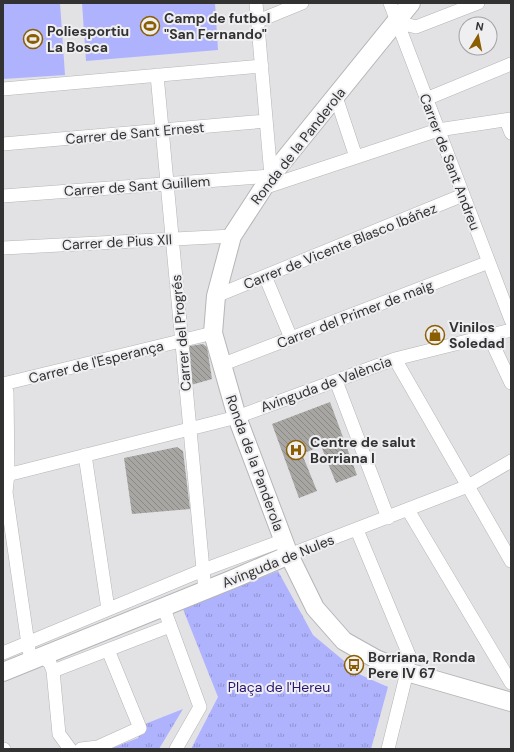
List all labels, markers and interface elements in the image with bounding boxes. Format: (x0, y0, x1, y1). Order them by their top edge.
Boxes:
place label: Camp de futbol "San Fernando" (164, 9, 270, 43)
sports icon: Camp de futbol "San Fernando" (139, 15, 161, 37)
north arrow (458, 16, 498, 56)
text: N (475, 19, 485, 34)
place label: Poliesportiu La Bosca (47, 22, 129, 56)
sports icon: Poliesportiu La Bosca (22, 28, 44, 50)
street label: Ronda de la Panderola (247, 84, 349, 208)
street label: Carrer de Sant Andreu (416, 91, 484, 233)
street label: Carrer de Sant Ernest (65, 118, 205, 148)
street label: Carrer de Sant Guillem (63, 172, 211, 200)
street label: Carrer de Vicente Blasco Ibáñez (241, 199, 439, 293)
street label: Carrer de Pius XII (61, 230, 173, 254)
street label: Carrer del Progrés (167, 274, 195, 392)
street label: Carrer del Primer de maig (274, 276, 436, 352)
place label: Vinilos Soledad (449, 318, 505, 352)
shop icon: Vinilos Soledad (424, 324, 446, 346)
street label: Carrer de l'Esperança (27, 337, 165, 387)
street label: Avinguda de València (258, 352, 394, 416)
street label: Ronda de la Panderola (222, 393, 288, 533)
place label: Centre de salut Borriana I (310, 433, 416, 467)
hospital icon: Centre de salut Borriana I (285, 439, 307, 461)
street label: Avinguda de Nules (219, 530, 337, 592)
place label: Borriana, Ronda Pere IV 67 (368, 648, 476, 682)
bus stop icon: Borriana, Ronda Pere IV 67 (343, 654, 365, 676)
park label: Plaça de l'Hereu (228, 678, 330, 696)

